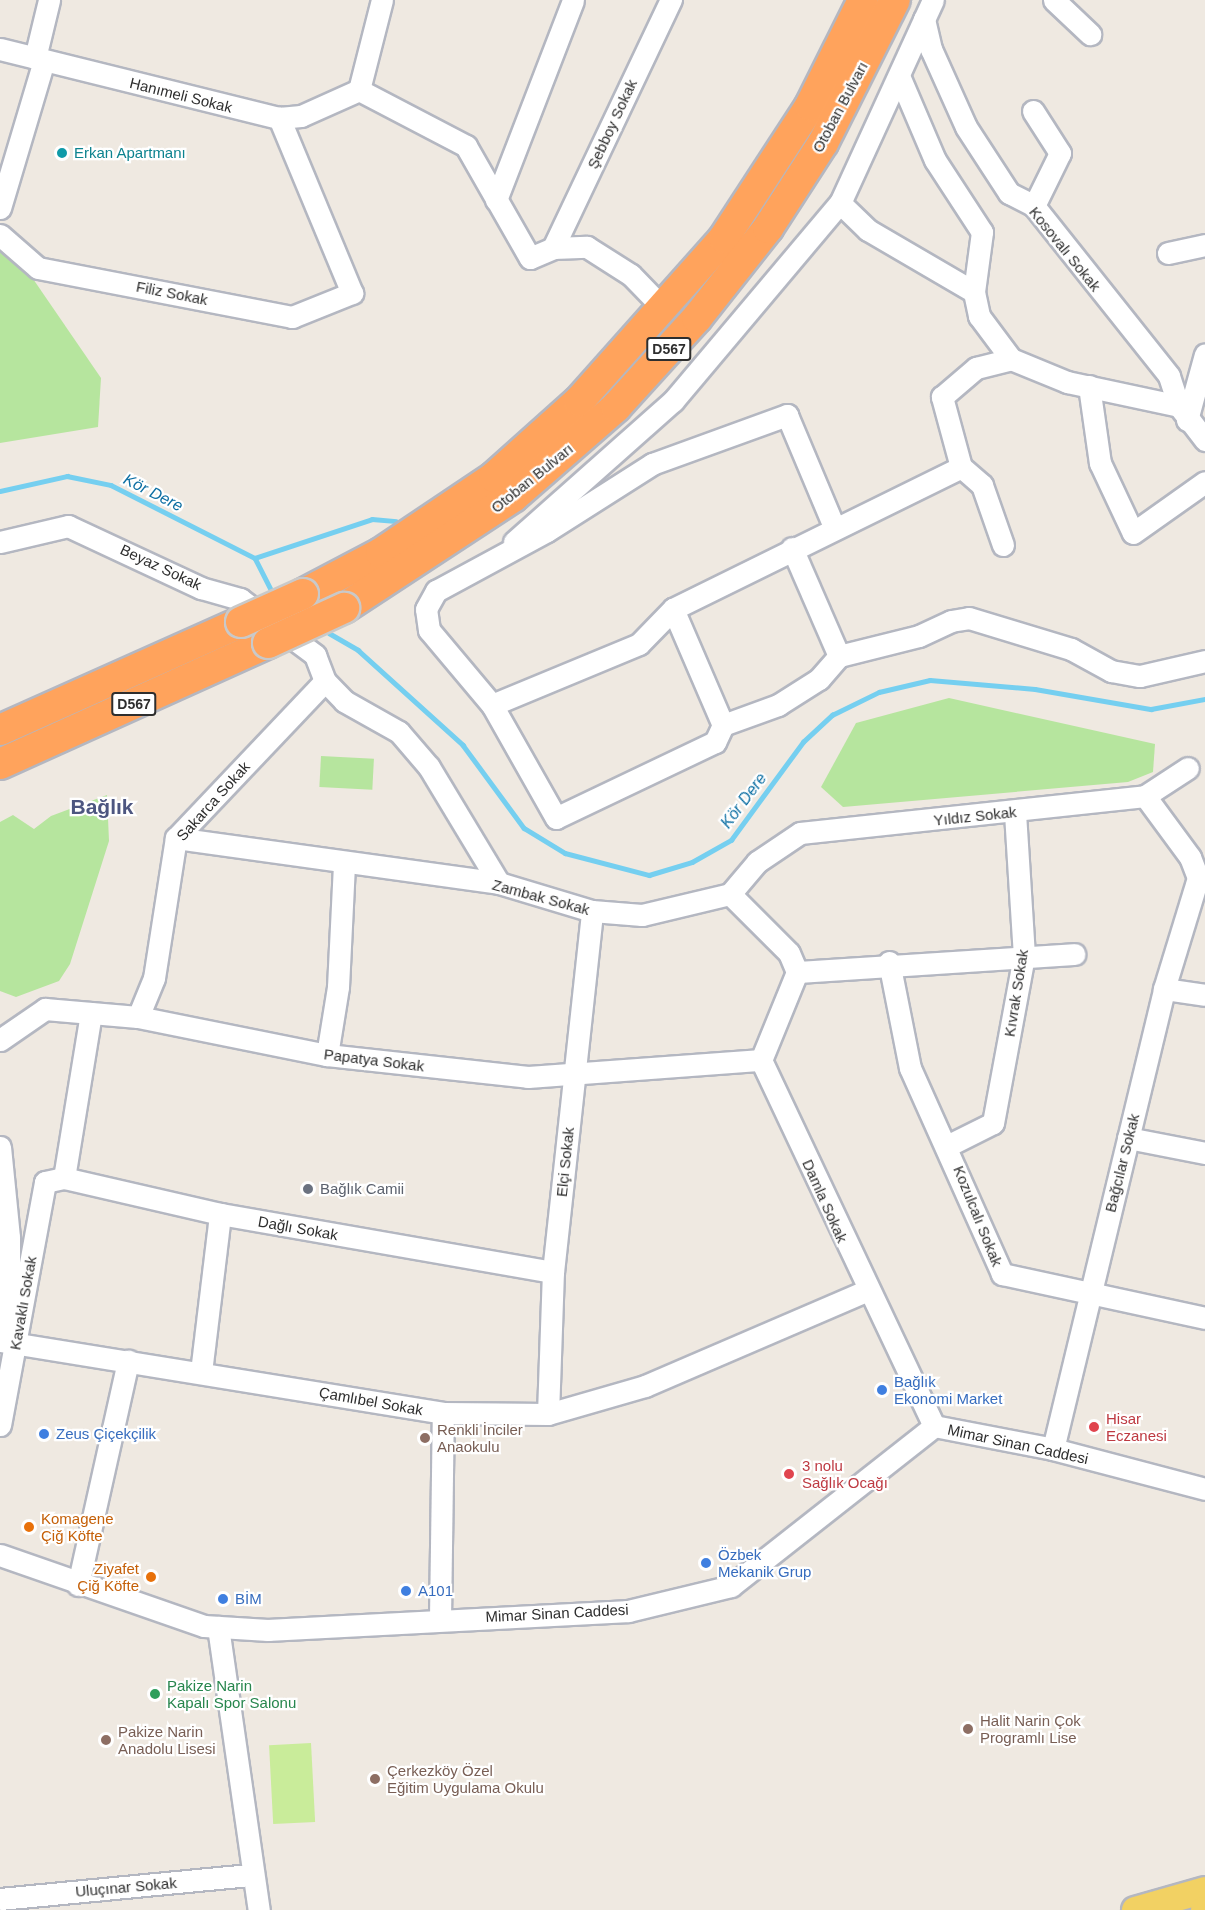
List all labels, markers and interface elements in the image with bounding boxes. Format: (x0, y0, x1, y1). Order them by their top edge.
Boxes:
street label: Otoban Bulvarı (809, 59, 871, 155)
street label: Hanımeli Sokak (128, 74, 234, 116)
street label: Şebboy Sokak (583, 76, 641, 172)
place label: Erkan Apartmanı (74, 144, 187, 162)
marker: Erkan Apartmanı (55, 146, 69, 160)
street label: Kosovalı Sokak (1025, 203, 1105, 295)
street label: Filiz Sokak (135, 277, 209, 309)
road number: D567 (645, 338, 693, 360)
street label: Otoban Bulvarı (487, 440, 577, 516)
water label: Kör Dere (120, 470, 186, 516)
street label: Beyaz Sokak (118, 540, 204, 594)
road number: D567 (110, 693, 158, 715)
street label: Sakarca Sokak (173, 757, 253, 845)
water label: Kör Dere (717, 770, 771, 832)
district label: Bağlık (70, 794, 134, 820)
street label: Yıldız Sokak (933, 803, 1017, 829)
street label: Zambak Sokak (490, 875, 592, 919)
street label: Kıvrak Sokak (1000, 948, 1032, 1038)
street label: Papatya Sokak (323, 1045, 425, 1075)
street label: Bağcılar Sokak (1101, 1112, 1143, 1214)
street label: Elçi Sokak (552, 1126, 578, 1198)
street label: Damla Sokak (799, 1157, 851, 1245)
street label: Kozulcalı Sokak (950, 1163, 1006, 1269)
place label: Bağlık Camii (320, 1180, 404, 1198)
marker: Bağlık Camii (301, 1182, 315, 1196)
street label: Dağlı Sokak (257, 1212, 339, 1244)
street label: Kavaklı Sokak (6, 1255, 40, 1351)
place label: Bağlık Ekonomi Market (894, 1372, 1002, 1407)
street label: Çamlıbel Sokak (318, 1383, 424, 1419)
marker: Bağlık Ekonomi Market (875, 1383, 889, 1397)
place label: Hisar Eczanesi (1106, 1409, 1167, 1444)
place label: Renkli İnciler Anaokulu (437, 1420, 523, 1455)
street label: Mimar Sinan Caddesi (946, 1420, 1090, 1468)
marker: Hisar Eczanesi (1087, 1420, 1101, 1434)
place label: Zeus Çiçekçilik (56, 1425, 156, 1443)
marker: Zeus Çiçekçilik (37, 1427, 51, 1441)
marker: Renkli İnciler Anaokulu (418, 1431, 432, 1445)
place label: 3 nolu Sağlık Ocağı (802, 1456, 888, 1491)
marker: 3 nolu Sağlık Ocağı (780, 1465, 798, 1483)
place label: Komagene Çiğ Köfte (41, 1509, 114, 1544)
marker: Komagene Çiğ Köfte (22, 1520, 36, 1534)
place label: Özbek Mekanik Grup (718, 1545, 811, 1580)
marker: Özbek Mekanik Grup (699, 1556, 713, 1570)
place label: Ziyafet Çiğ Köfte (77, 1559, 139, 1594)
marker: Ziyafet Çiğ Köfte (144, 1570, 158, 1584)
place label: A101 (418, 1582, 453, 1600)
marker: A101 (399, 1584, 413, 1598)
place label: BİM (235, 1590, 262, 1608)
marker: BİM (216, 1592, 230, 1606)
street label: Mimar Sinan Caddesi (485, 1600, 629, 1626)
place label: Pakize Narin Kapalı Spor Salonu (167, 1676, 296, 1711)
marker: Pakize Narin Kapalı Spor Salonu (148, 1687, 162, 1701)
place label: Halit Narin Çok Programlı Lise (980, 1711, 1081, 1746)
place label: Pakize Narin Anadolu Lisesi (118, 1722, 216, 1757)
marker: Halit Narin Çok Programlı Lise (961, 1722, 975, 1736)
marker: Pakize Narin Anadolu Lisesi (99, 1733, 113, 1747)
place label: Çerkezköy Özel Eğitim Uygulama Okulu (387, 1761, 544, 1796)
marker: Çerkezköy Özel Eğitim Uygulama Okulu (368, 1772, 382, 1786)
street label: Uluçınar Sokak (75, 1874, 177, 1900)

